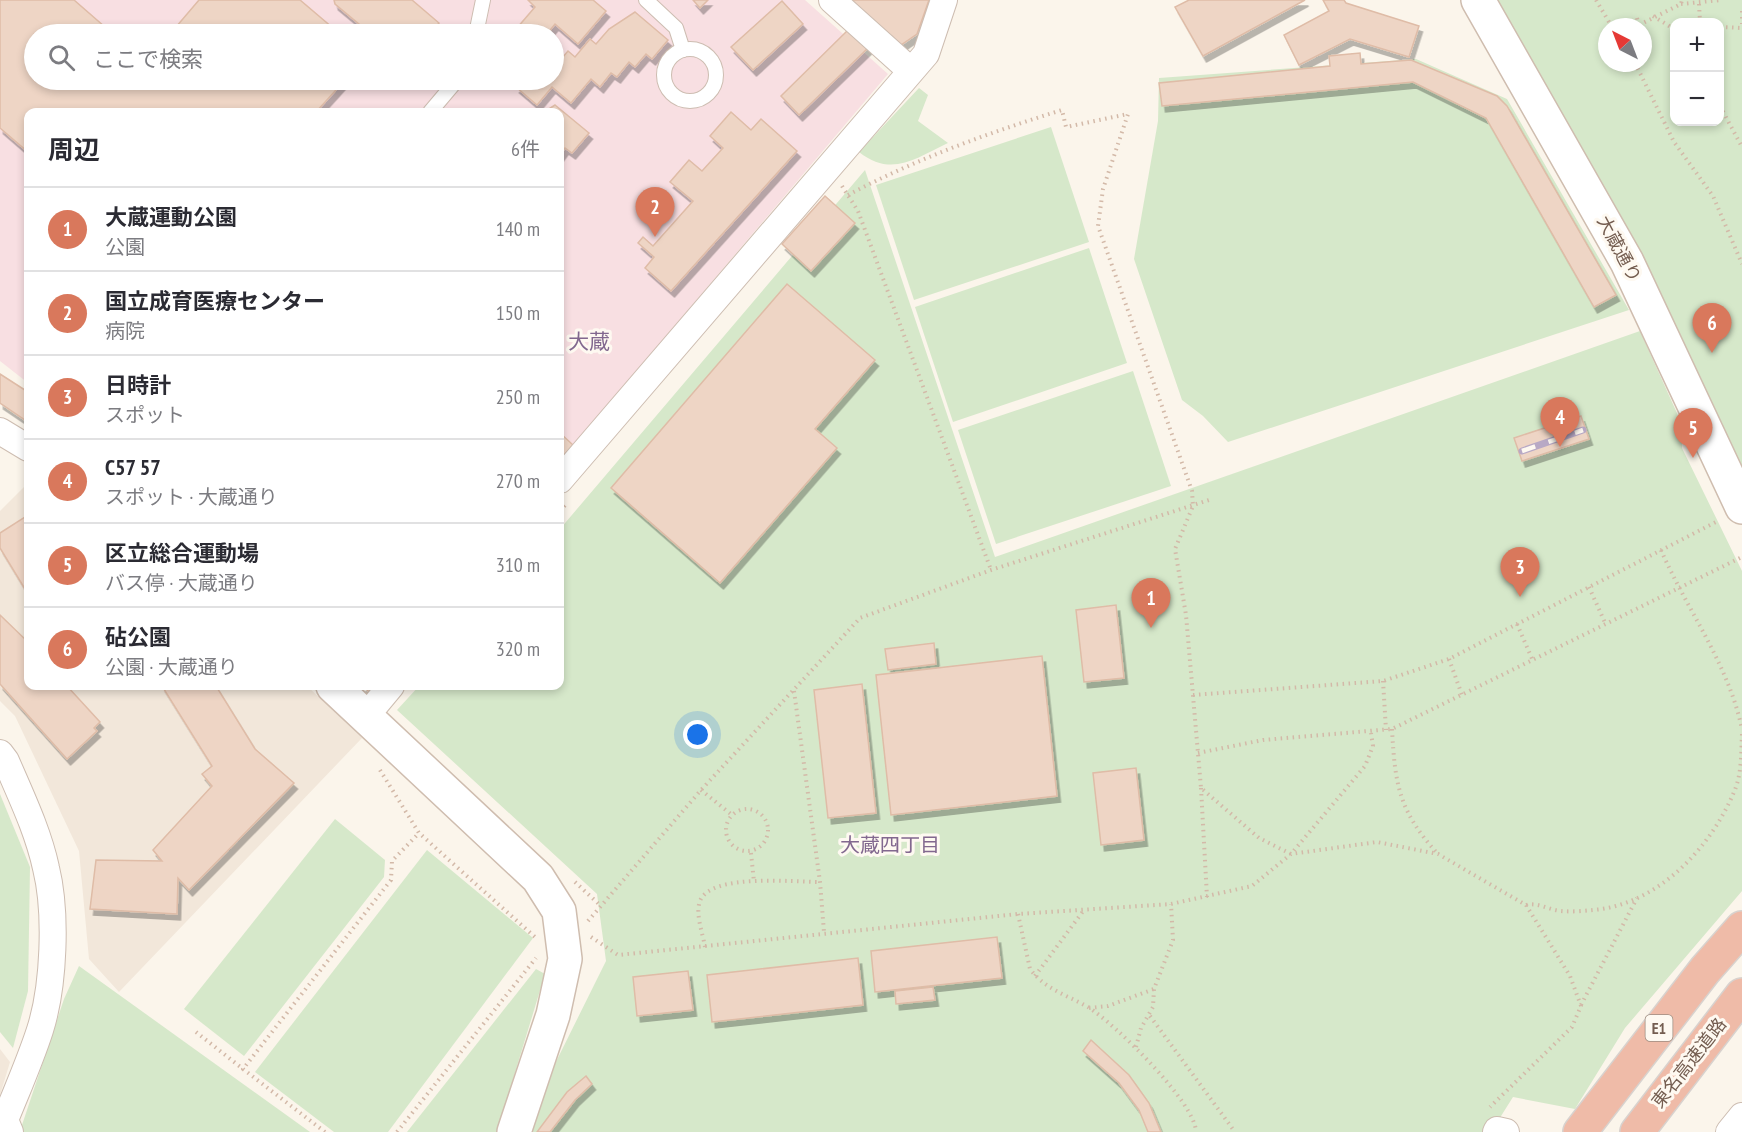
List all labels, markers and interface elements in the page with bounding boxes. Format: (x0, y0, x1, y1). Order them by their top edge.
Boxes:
north arrow (1598, 18, 1652, 72)
map controls (1670, 18, 1724, 126)
button: + (1670, 18, 1724, 72)
search box (24, 24, 564, 90)
icon: search (45, 41, 78, 74)
text: ここで検索 (93, 45, 203, 73)
button: − (1670, 72, 1724, 126)
text: 周辺 (48, 133, 100, 166)
text: 6件 (511, 136, 540, 162)
pin: 2 (636, 188, 674, 237)
text: 大蔵運動公園 (105, 203, 237, 231)
street label: 大蔵通り (1592, 212, 1646, 286)
text: 1 (63, 216, 72, 242)
text: 140 m (496, 216, 540, 242)
text: 公園 (105, 234, 145, 260)
text: 国立成育医療センター (105, 287, 325, 315)
text: 2 (63, 300, 72, 326)
text: 150 m (496, 300, 540, 326)
pin: 6 (1692, 304, 1732, 353)
text: 病院 (105, 318, 145, 344)
district label: 大蔵 (568, 328, 610, 355)
text: 日時計 (105, 371, 171, 399)
text: 3 (63, 384, 72, 410)
text: 250 m (496, 384, 540, 410)
pin: 4 (1540, 398, 1580, 447)
text: スポット (105, 402, 185, 428)
pin: 5 (1674, 408, 1712, 458)
text: C57 57 (105, 453, 161, 481)
text: 4 (63, 468, 72, 494)
text: 270 m (496, 468, 540, 494)
text: スポット · 大蔵通り (105, 484, 278, 510)
text: 区立総合運動場 (105, 539, 259, 567)
pin: 3 (1500, 548, 1540, 597)
text: 5 (63, 552, 72, 578)
text: 310 m (496, 552, 540, 578)
text: バス停 · 大蔵通り (105, 570, 258, 596)
pin: 1 (1132, 578, 1170, 628)
text: 砧公園 (105, 623, 171, 651)
text: 6 (63, 636, 72, 662)
text: 320 m (496, 636, 540, 662)
text: 公園 · 大蔵通り (105, 654, 238, 680)
your location (683, 720, 712, 749)
district label: 大蔵四丁目 (840, 832, 940, 858)
street label: 東名高速道路 (1646, 1013, 1731, 1112)
road number: E1 (1646, 1015, 1672, 1041)

